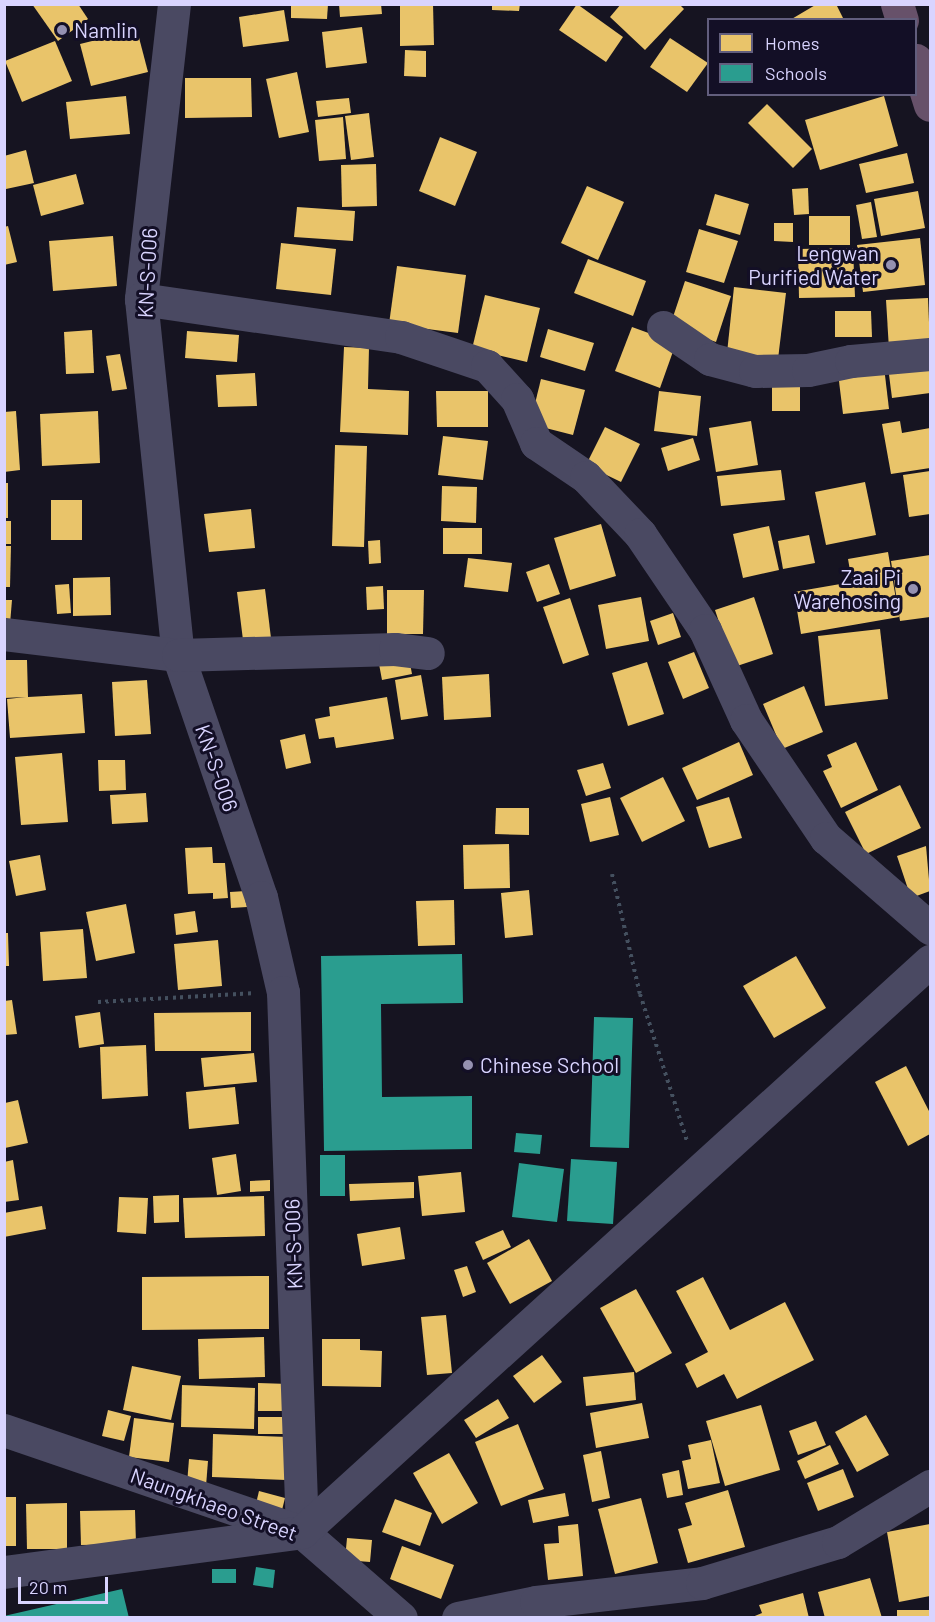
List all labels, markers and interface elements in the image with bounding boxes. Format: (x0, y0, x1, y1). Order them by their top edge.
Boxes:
place label: Namlin (74, 17, 138, 43)
legend (707, 18, 917, 96)
marker: Namlin (55, 23, 69, 37)
text: Homes (765, 32, 819, 54)
text: Schools (765, 62, 827, 84)
street label: KN-S-006 (132, 227, 162, 319)
place label: Lengwan Purified Water (748, 240, 879, 290)
marker: Lengwan Purified Water (884, 258, 898, 272)
place label: Zaai Pi Warehosing (793, 564, 901, 614)
marker: Zaai Pi Warehosing (906, 582, 920, 596)
street label: KN-S-006 (190, 721, 244, 815)
place label: Chinese School (480, 1052, 619, 1078)
marker: Chinese School (461, 1058, 475, 1072)
street label: KN-S-006 (279, 1198, 307, 1290)
street label: Naungkhaeo Street (127, 1462, 301, 1546)
scale bar (21, 1565, 111, 1603)
text: 20 m (29, 1576, 67, 1598)

